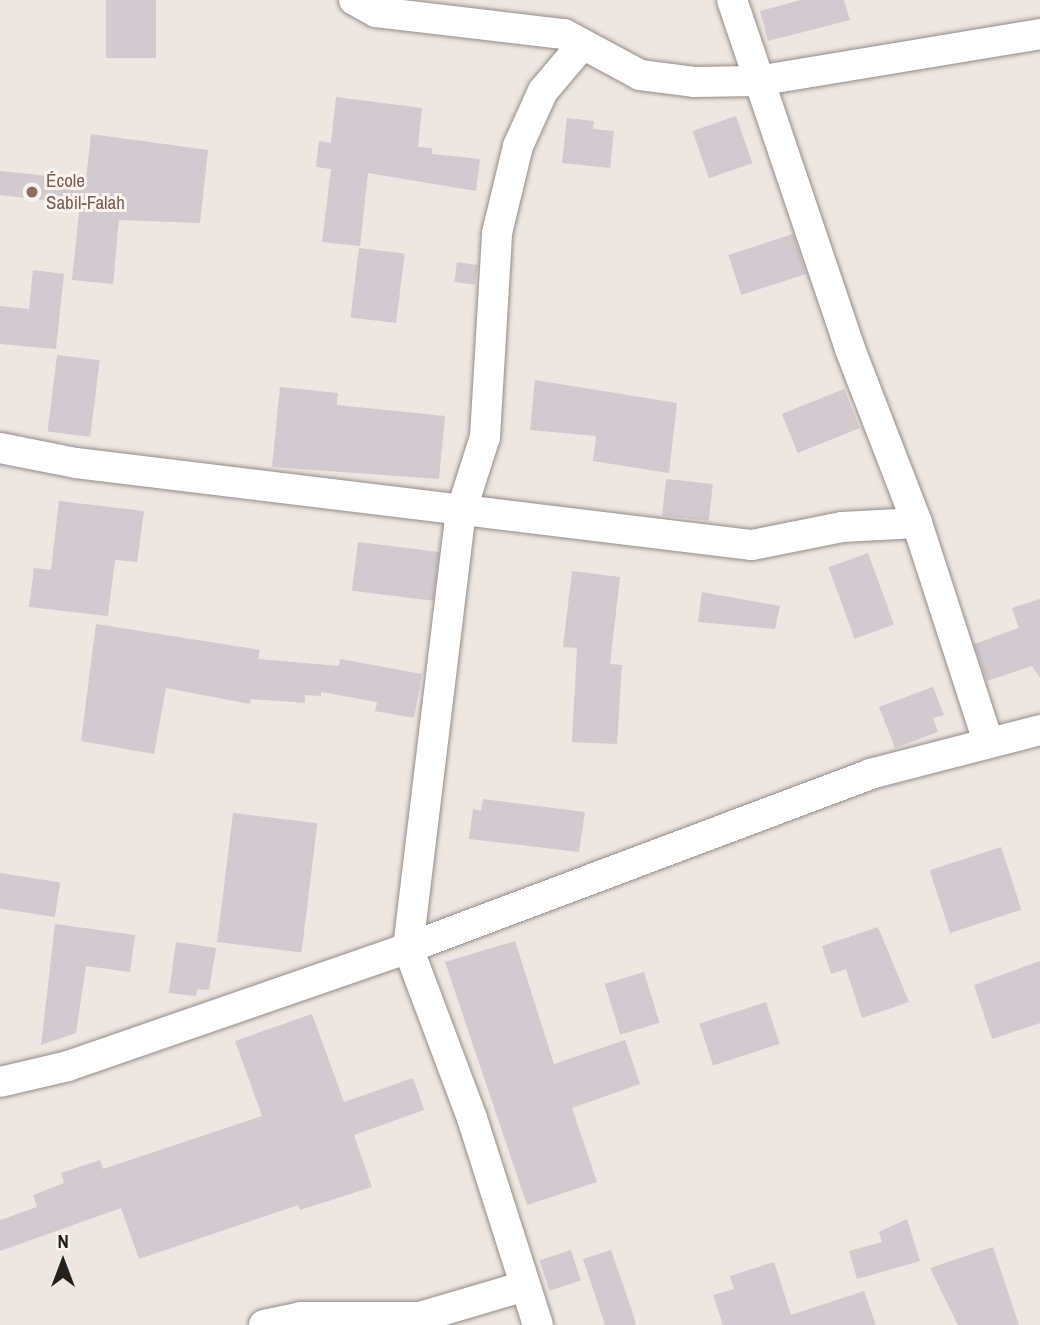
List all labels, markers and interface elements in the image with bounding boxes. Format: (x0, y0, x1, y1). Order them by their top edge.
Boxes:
place label: École Sabil-Falah (46, 170, 125, 214)
marker: École Sabil-Falah (24, 184, 40, 200)
north arrow (28, 1227, 98, 1297)
text: N (57, 1228, 69, 1254)

